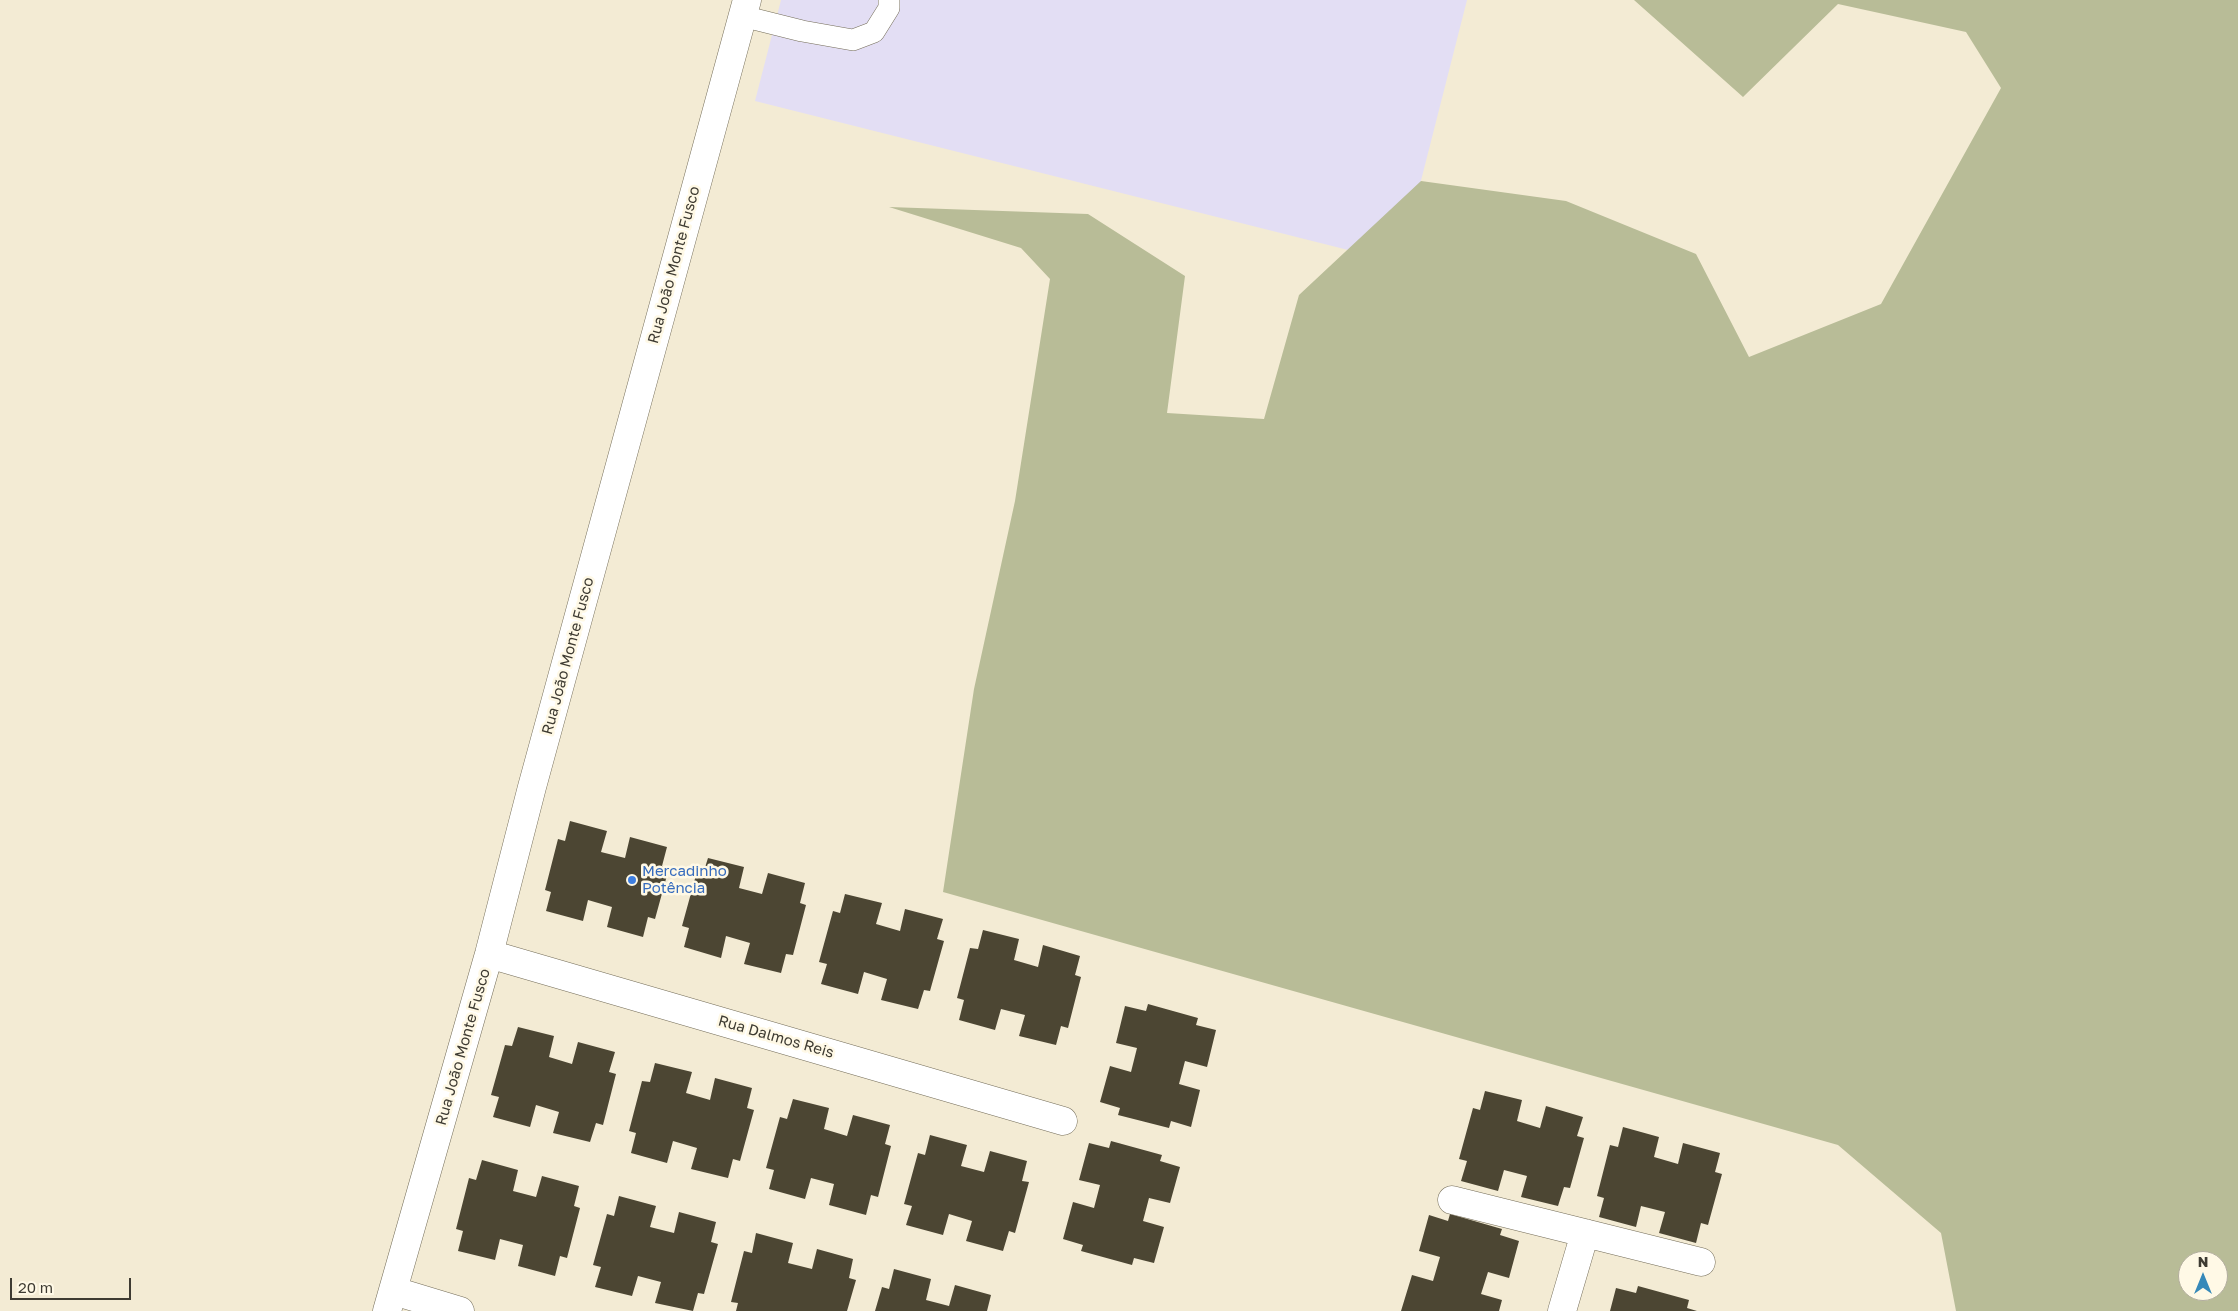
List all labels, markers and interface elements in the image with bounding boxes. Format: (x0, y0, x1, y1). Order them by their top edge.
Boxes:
street label: Rua João Monte Fusco (644, 184, 704, 346)
street label: Rua João Monte Fusco (538, 575, 598, 737)
place label: Mercadinho Potência (642, 862, 727, 897)
marker: Mercadinho Potência (626, 874, 638, 886)
street label: Rua João Monte Fusco (432, 967, 494, 1127)
street label: Rua Dalmos Reis (716, 1012, 836, 1062)
north arrow (2178, 1251, 2228, 1301)
text: N (2198, 1253, 2208, 1270)
scale bar (12, 1268, 134, 1300)
text: 20 m (18, 1278, 53, 1296)

